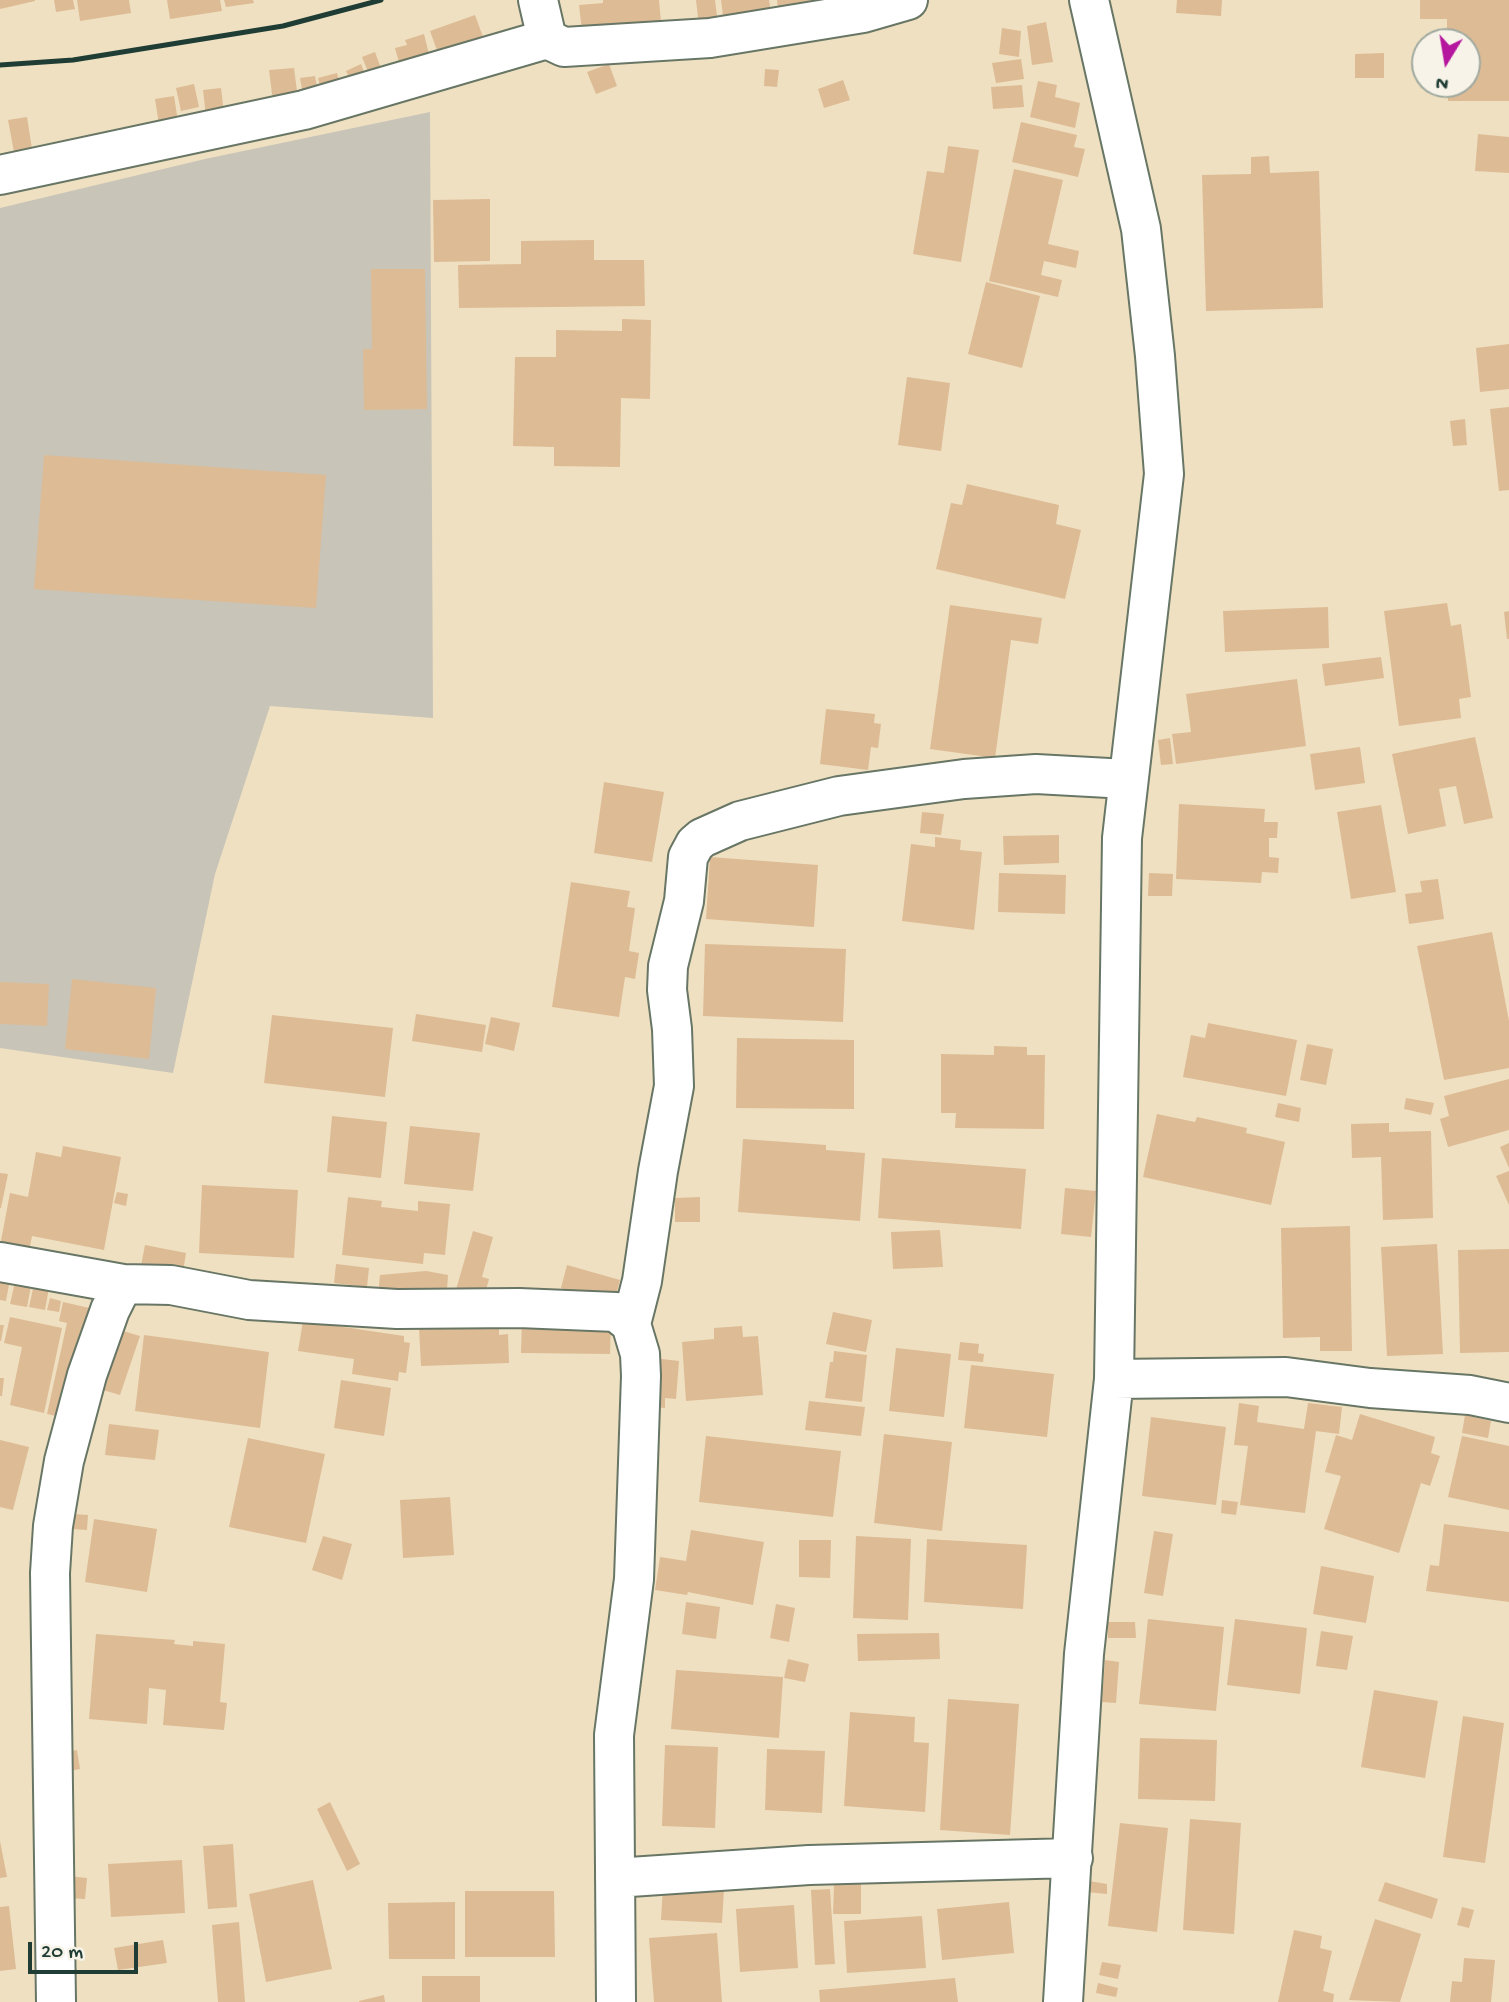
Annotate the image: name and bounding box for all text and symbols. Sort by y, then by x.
north arrow [1411,28,1481,98]
text: N [1434,70,1451,95]
scale bar [32,1928,142,1972]
text: 20 m [41,1941,83,1966]

